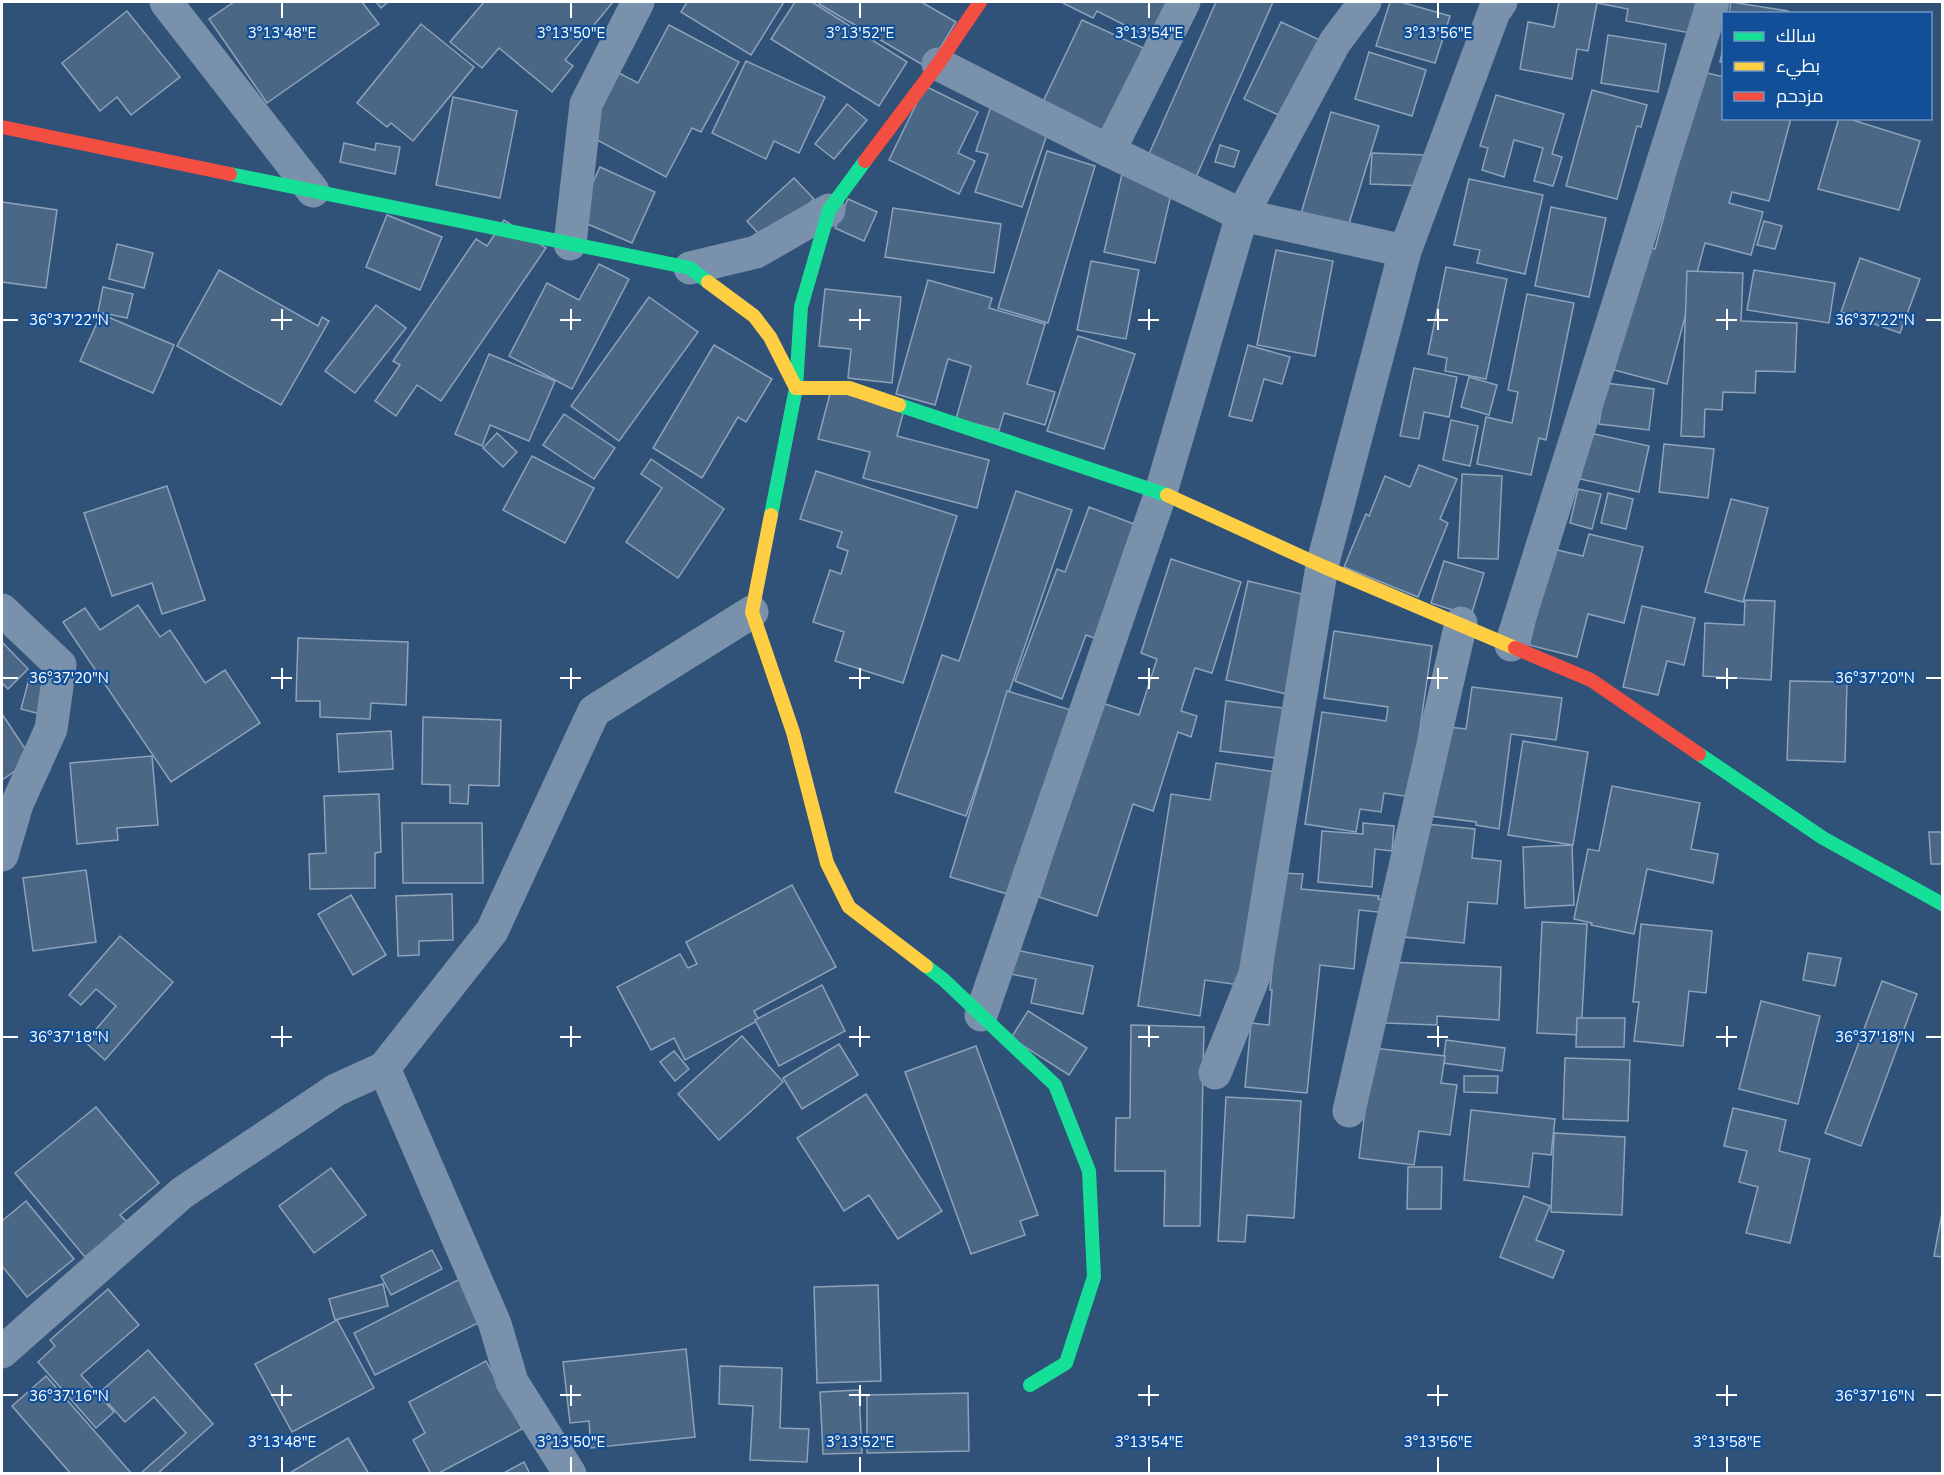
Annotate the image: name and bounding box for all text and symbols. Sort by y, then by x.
legend [1722,12,1932,120]
text: 3°13'48"E [248,23,316,43]
text: 3°13'50"E [537,23,605,43]
text: 3°13'52"E [826,23,894,43]
text: 3°13'54"E [1115,23,1183,43]
text: 3°13'56"E [1404,23,1472,43]
text: سالك [1776,24,1816,48]
text: بطيء [1776,54,1820,80]
text: مزدحم [1776,84,1824,108]
text: 36°37'22"N [29,310,109,330]
text: 36°37'22"N [1835,310,1915,330]
text: 36°37'20"N [29,668,109,688]
text: 36°37'20"N [1835,668,1915,688]
text: 36°37'18"N [29,1027,109,1047]
text: 36°37'18"N [1835,1027,1915,1047]
text: 36°37'16"N [29,1386,109,1406]
text: 36°37'16"N [1835,1386,1915,1406]
text: 3°13'48"E [248,1432,316,1452]
text: 3°13'50"E [537,1432,605,1452]
text: 3°13'52"E [826,1432,894,1452]
text: 3°13'54"E [1115,1432,1183,1452]
text: 3°13'56"E [1404,1432,1472,1452]
text: 3°13'58"E [1693,1432,1761,1452]

